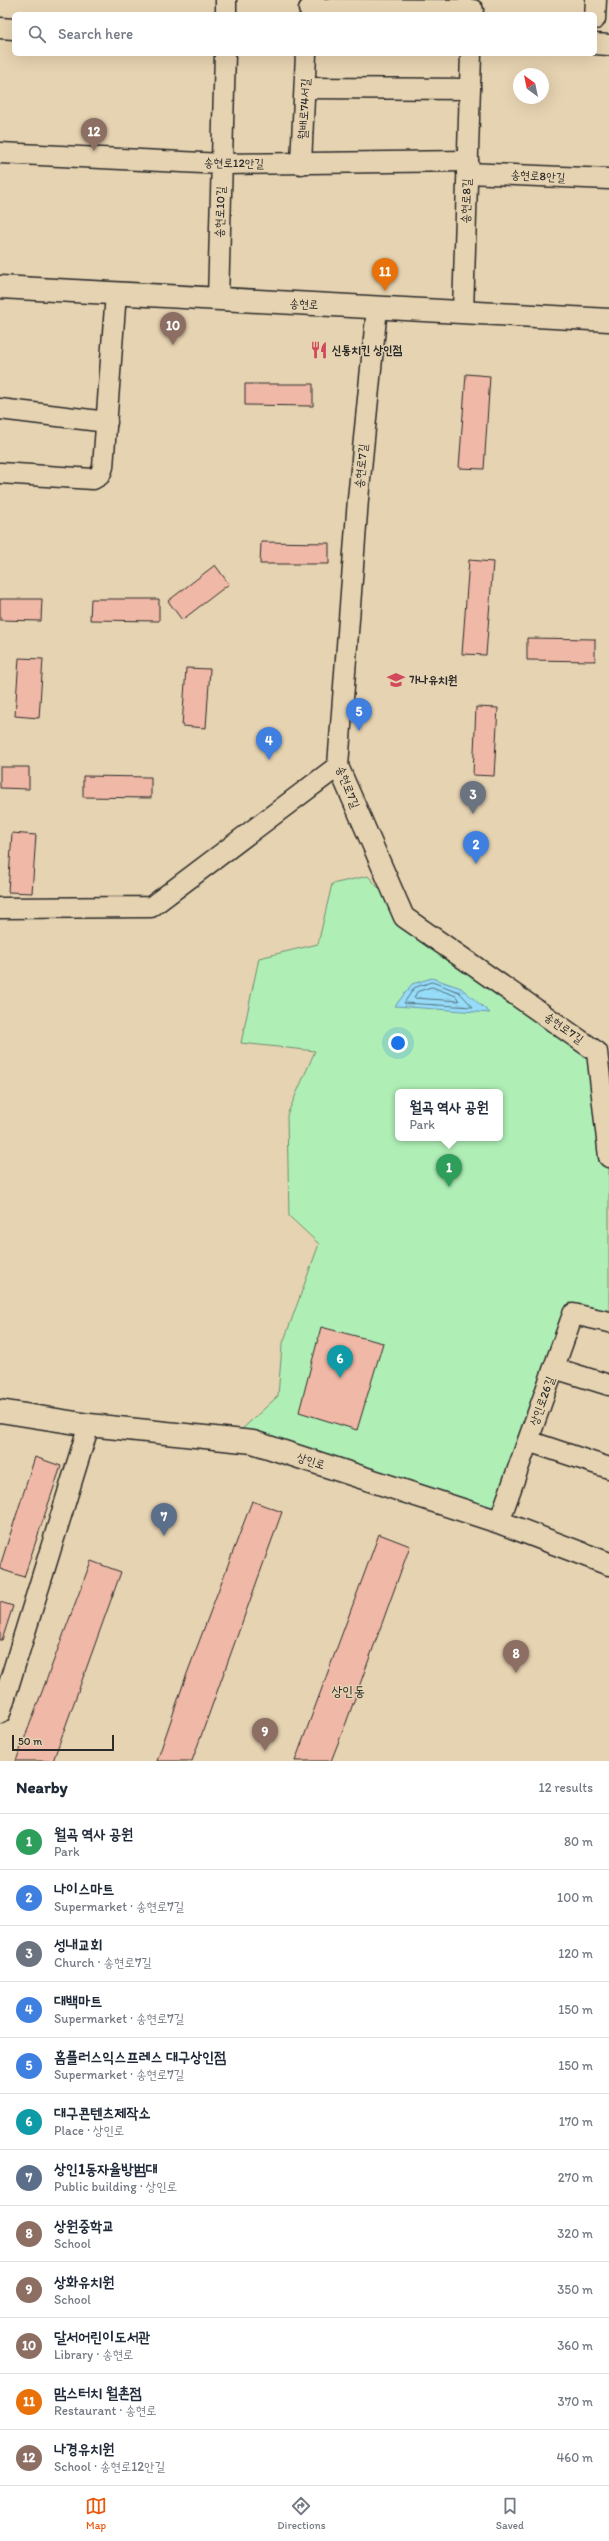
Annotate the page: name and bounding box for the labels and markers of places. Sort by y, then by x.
pin: 12 [81,118,107,151]
pin: 11 [372,258,398,291]
pin: 10 [160,312,186,345]
restaurant icon: 신통치킨 상인점 [309,340,329,360]
place label: 신통치킨 상인점 [332,343,403,357]
school or university icon: 가나유치원 [386,670,406,690]
place label: 가나유치원 [409,673,458,687]
pin: 5 [346,698,372,731]
pin: 4 [256,727,282,760]
pin: 3 [460,781,486,814]
pin: 2 [463,831,489,864]
pin: 1 [436,1154,462,1187]
pin: 6 [327,1345,353,1378]
pin: 7 [151,1503,177,1536]
pin: 8 [503,1640,529,1673]
pin: 9 [252,1718,278,1751]

